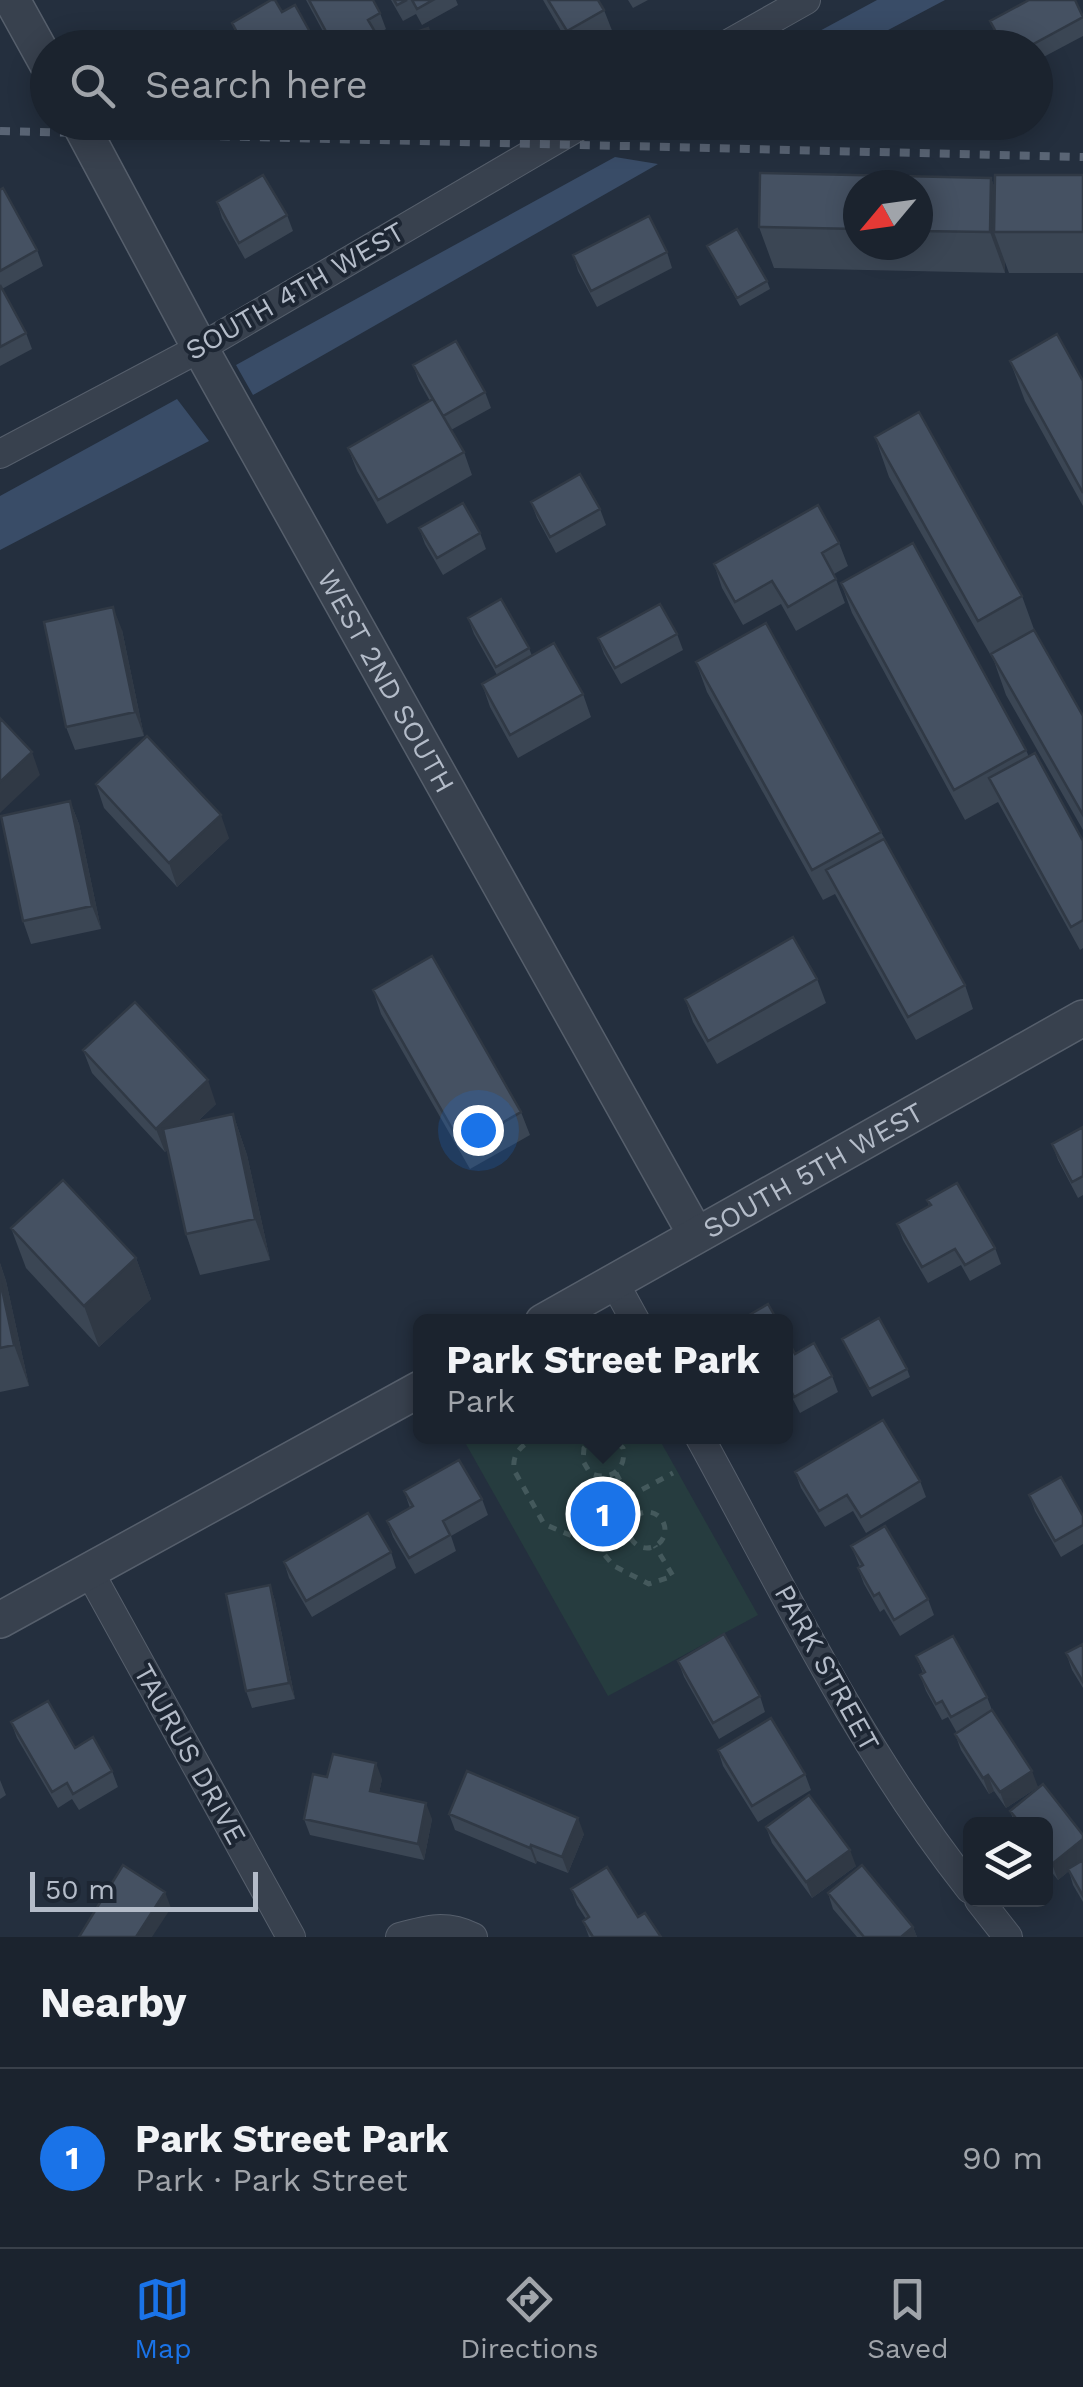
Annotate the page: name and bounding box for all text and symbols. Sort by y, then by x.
search box [30,30,1053,140]
icon: search [65,58,120,113]
text: Search here [145,63,368,107]
north arrow [843,170,933,260]
street label: SOUTH 4TH WEST [180,215,410,367]
street label: WEST 2ND SOUTH [311,564,462,798]
street label: SOUTH 5TH WEST [697,1095,929,1245]
your location [453,1105,504,1156]
popup [413,1314,793,1444]
text: Park Street Park [446,1338,760,1382]
text: Park [446,1382,515,1420]
pin: 1 [570,1476,636,1552]
street label: PARK STREET [768,1579,886,1757]
street label: TAURUS DRIVE [127,1658,253,1850]
map controls [963,1817,1053,1907]
button: layers [963,1817,1053,1907]
scale bar [30,1867,258,1912]
text: 50 m [45,1873,115,1906]
text: Nearby [40,1978,187,2027]
text: Park Street Park [135,2117,449,2161]
text: 1 [66,2139,79,2177]
text: 90 m [962,2139,1043,2177]
text: Park · Park Street [135,2161,408,2199]
tab: Map [134,2272,192,2365]
tab: Directions [460,2272,599,2365]
tab: Saved [867,2272,949,2365]

